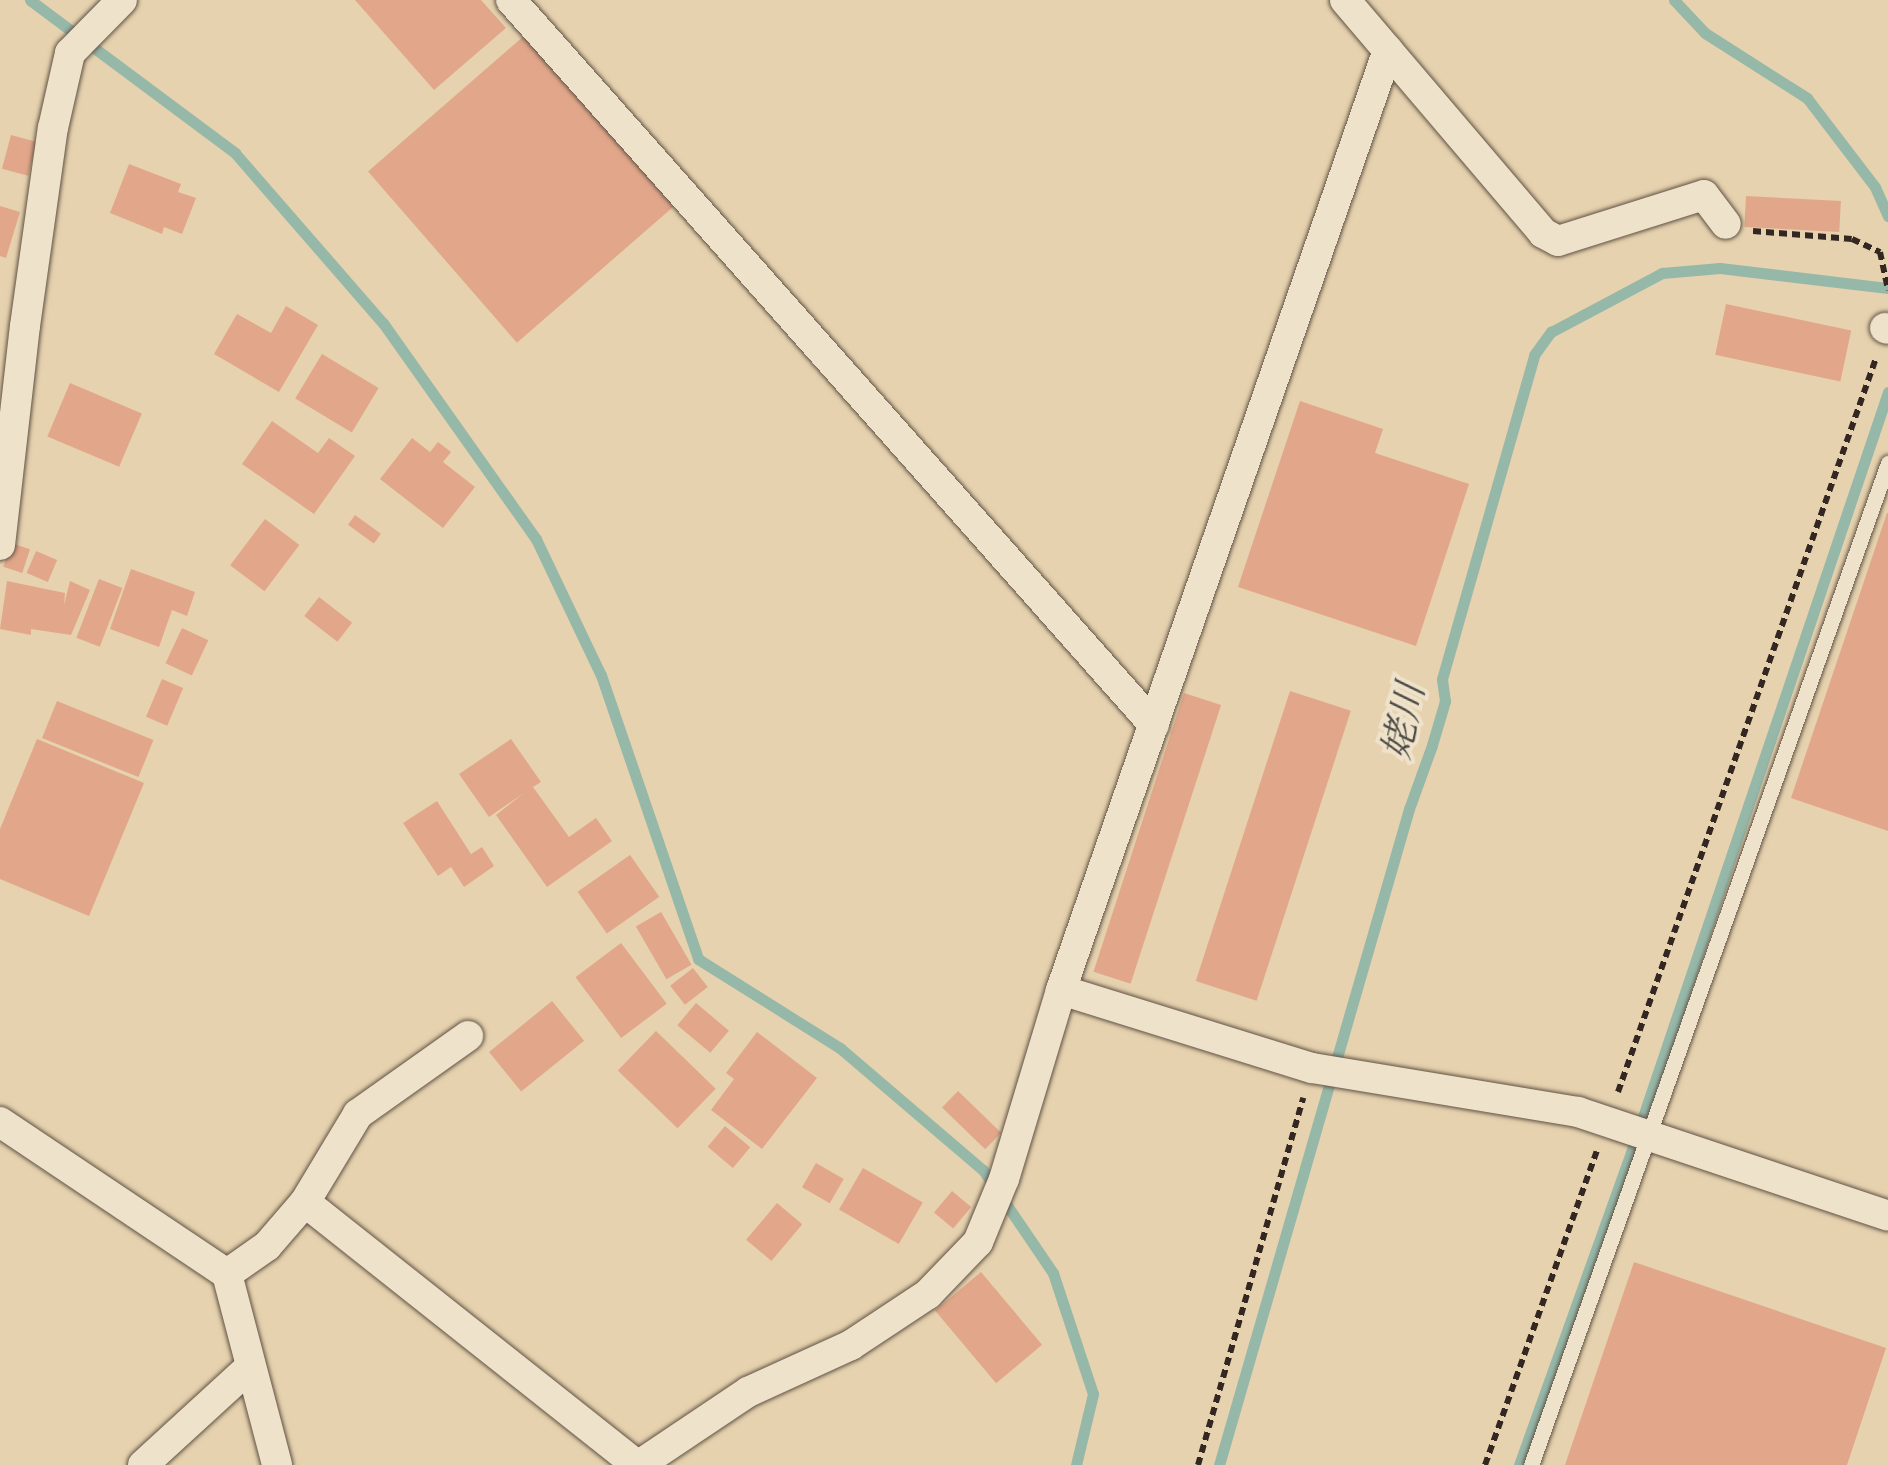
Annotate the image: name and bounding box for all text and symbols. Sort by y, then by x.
water label: 姥川 [1373,679,1433,763]

